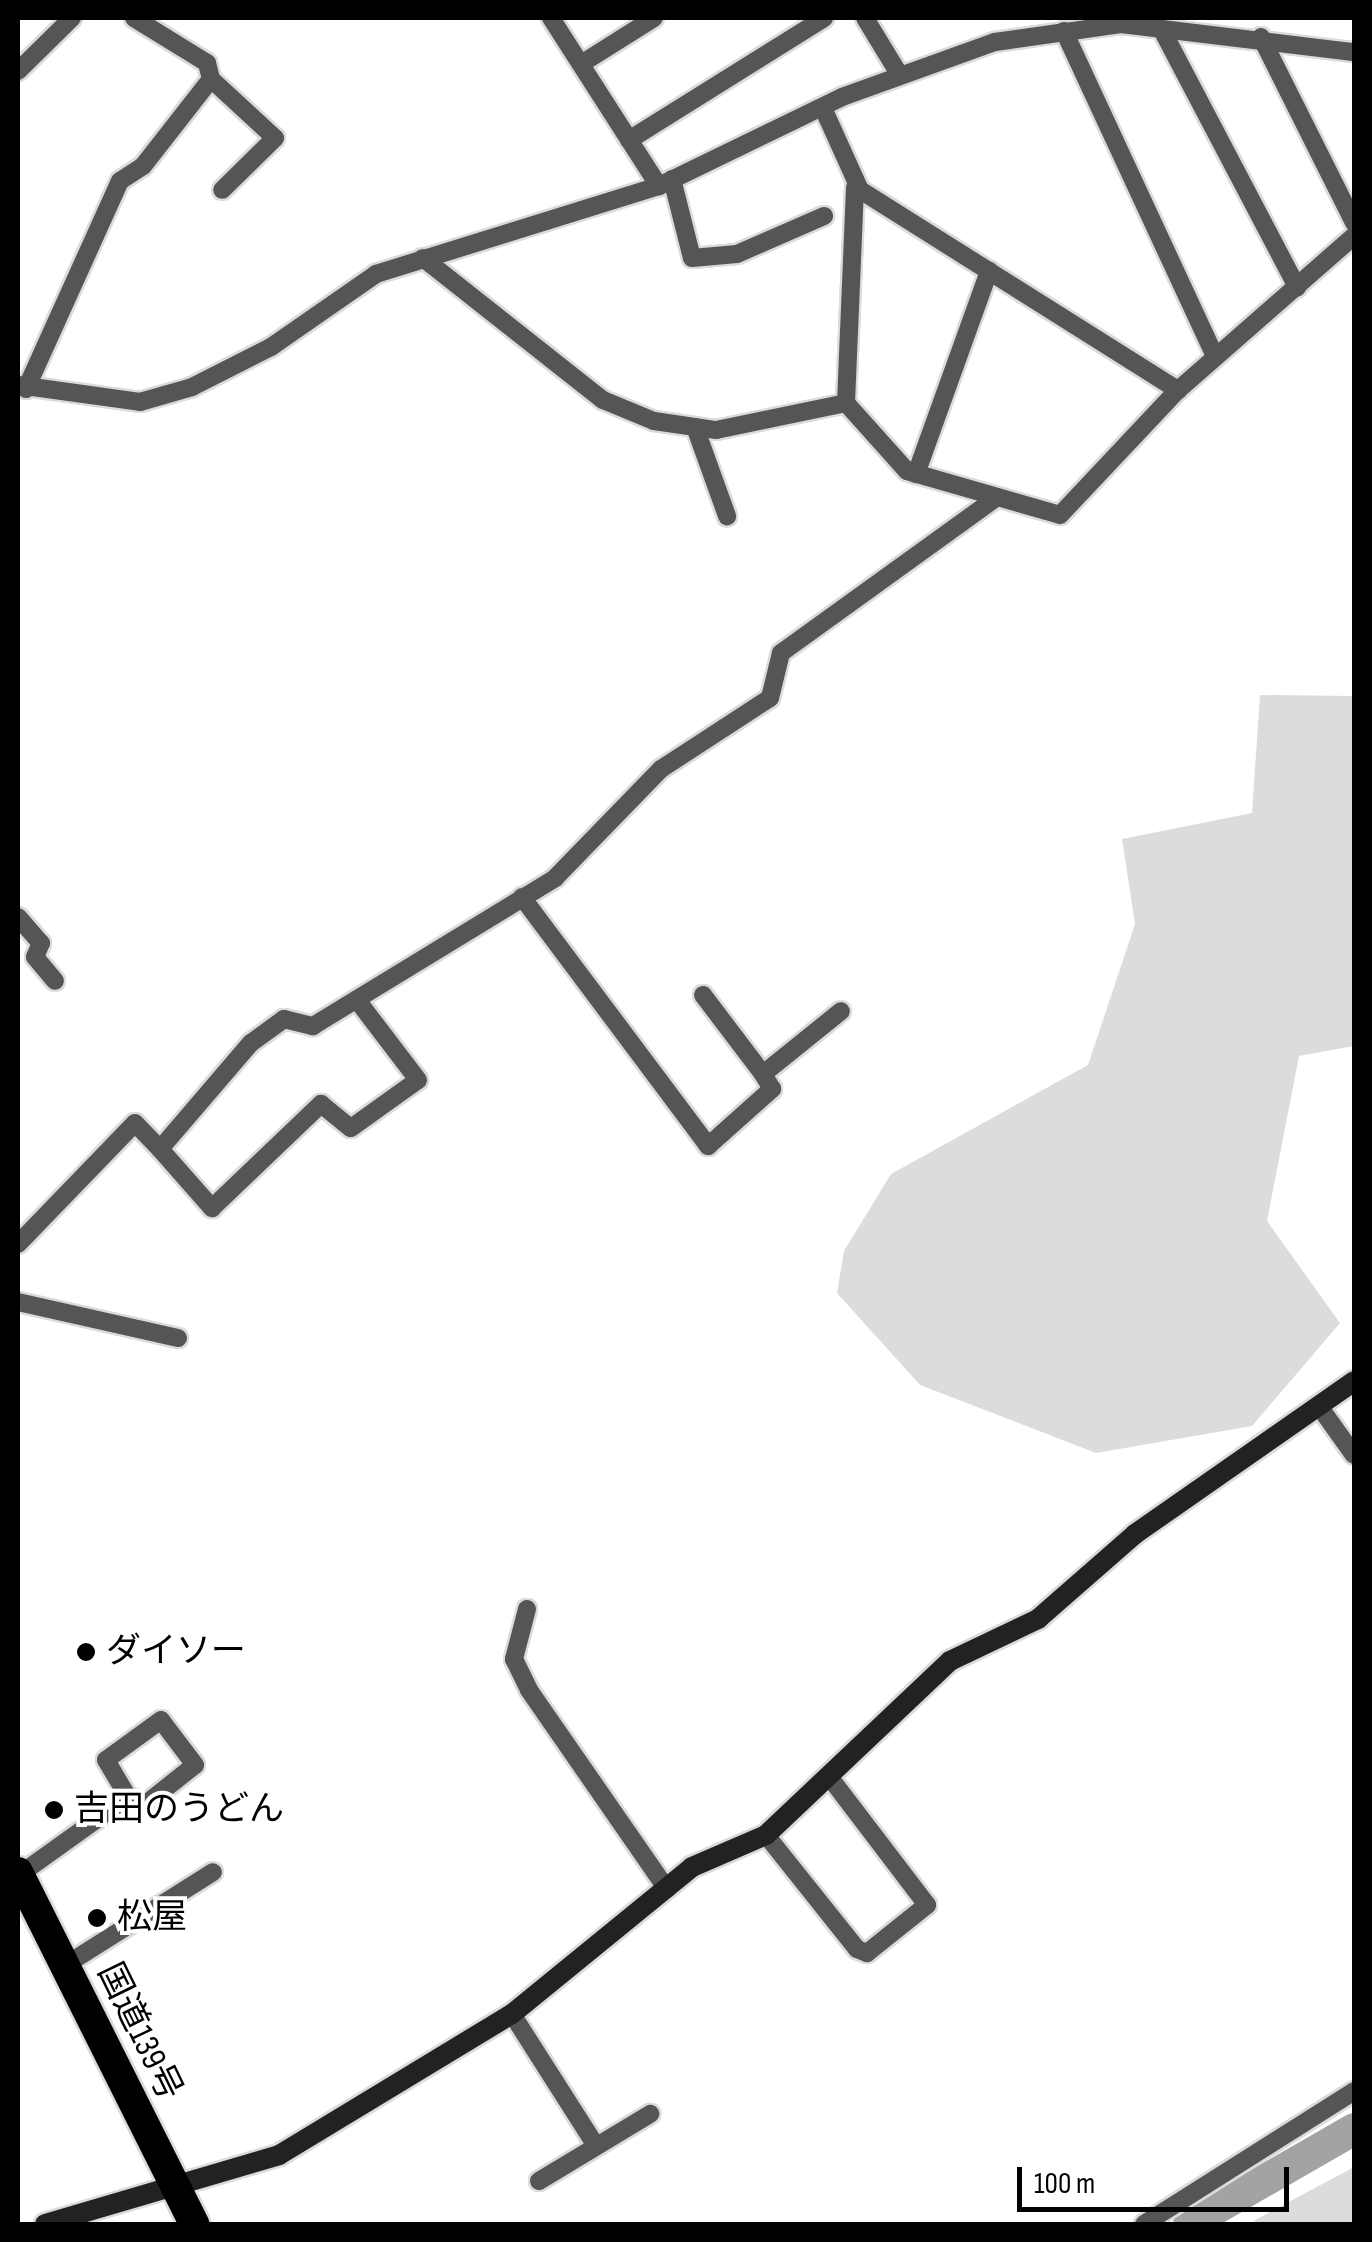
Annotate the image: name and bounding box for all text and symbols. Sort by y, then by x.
place label: ダイソー [106,1631,246,1673]
marker: ダイソー [75,1641,97,1663]
place label: 吉田のうどん [74,1789,284,1831]
marker: 吉田のうどん [43,1799,65,1821]
place label: 松屋 [117,1897,187,1939]
marker: 松屋 [86,1907,108,1929]
street label: 国道139号 [88,1957,190,2107]
scale bar [1022,2147,1294,2209]
text: 100 m [1034,2166,1095,2202]

